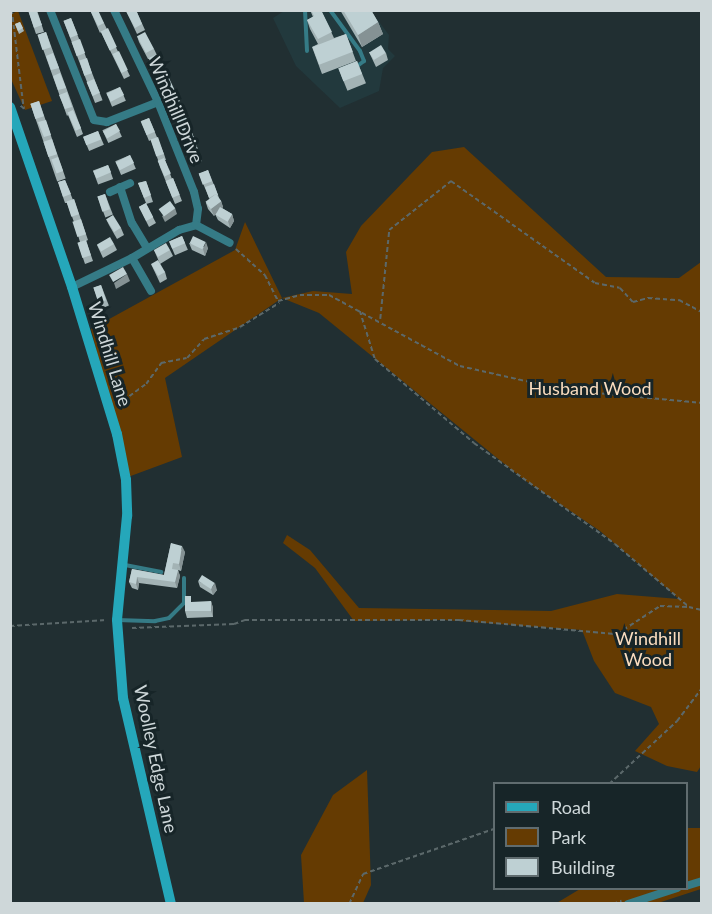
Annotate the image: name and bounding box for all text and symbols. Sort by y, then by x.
street label: Windhill Drive [144,54,208,166]
street label: Windhill Lane [84,299,136,409]
park label: Husband Wood [528,377,652,399]
park label: Windhill Wood [615,628,681,670]
street label: Woolley Edge Lane [130,683,182,835]
legend [493,782,688,890]
text: Road [551,796,591,818]
text: Park [551,826,586,848]
text: Building [551,856,615,878]

